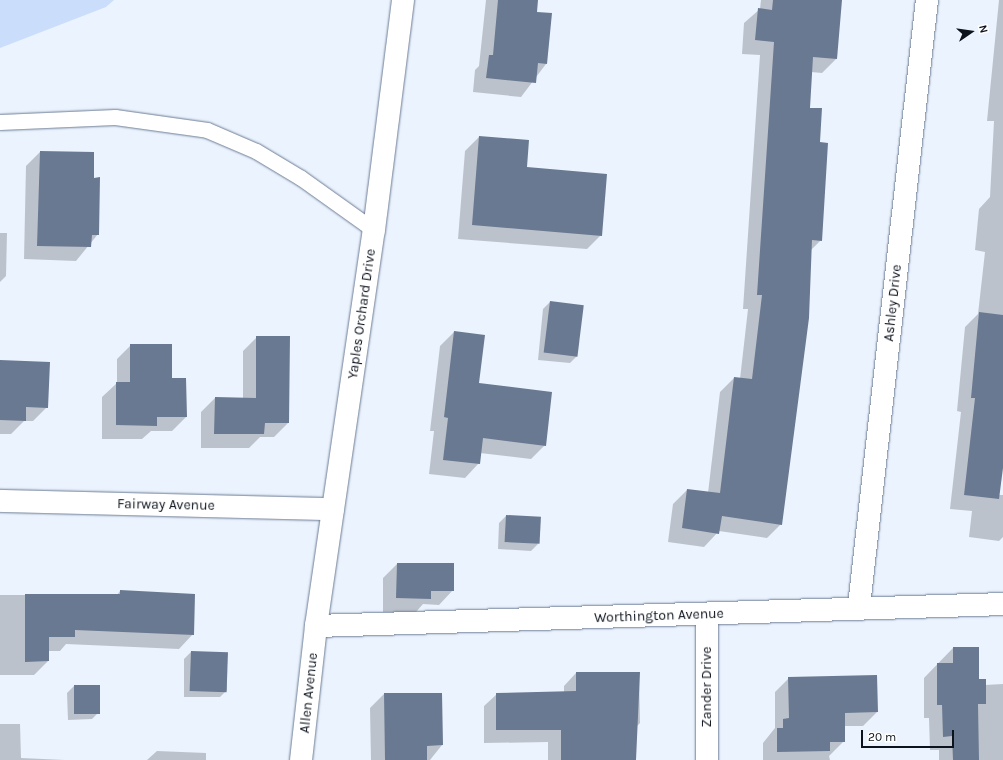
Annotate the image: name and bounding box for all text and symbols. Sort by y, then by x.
north arrow [951,12,991,52]
text: N [976,24,990,34]
street label: Yaples Orchard Drive [345,248,379,380]
street label: Ashley Drive [881,264,905,342]
street label: Fairway Avenue [117,496,215,514]
street label: Worthington Avenue [594,605,724,627]
street label: Zander Drive [699,646,715,728]
street label: Allen Avenue [296,652,322,734]
scale bar [863,722,956,748]
text: 20 m [868,730,896,744]

